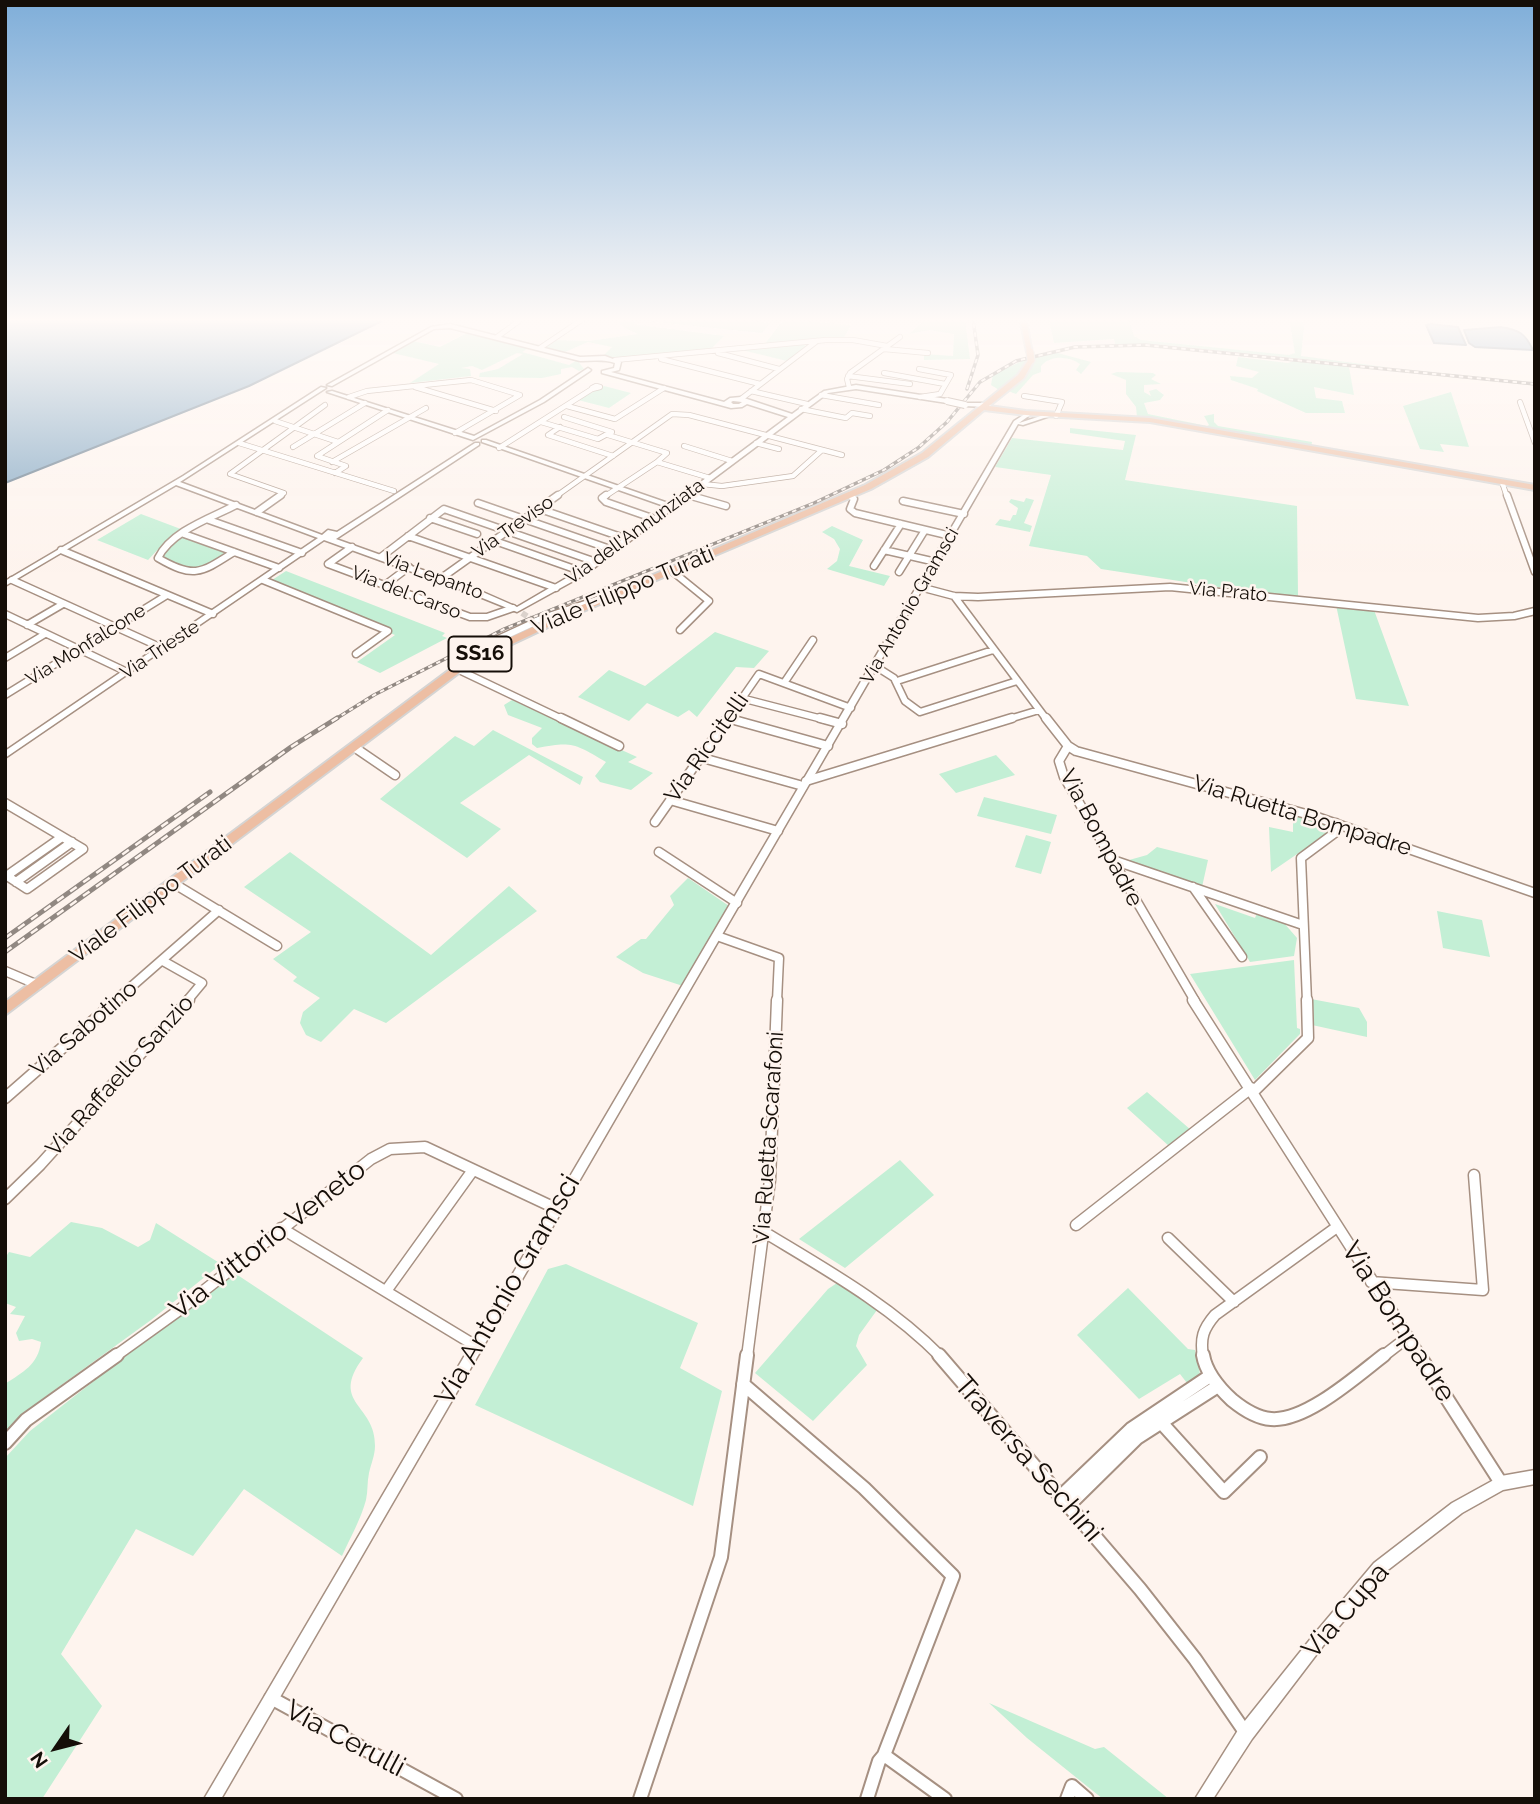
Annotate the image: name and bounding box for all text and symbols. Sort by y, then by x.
street label: Via dell'Annunziata [561,474,709,590]
street label: Via Treviso [468,491,558,563]
street label: Via Antonio Gramsci [856,524,964,688]
street label: Viale Filippo Turati [528,540,718,642]
street label: Via Lepanto [380,547,486,605]
street label: Via del Carso [348,562,464,624]
street label: Via Prato [1188,577,1268,607]
street label: Via Monfalcone [22,599,150,691]
street label: Via Trieste [116,615,204,685]
road number: SS16 [448,636,512,672]
street label: Via Riccitelli [659,688,755,808]
street label: Via Bompadre [1053,765,1149,911]
street label: Via Ruetta Bompadre [1189,770,1415,862]
street label: Viale Filippo Turati [65,830,237,970]
street label: Via Sabotino [25,975,143,1083]
street label: Via Raffaello Sanzio [40,990,200,1162]
street label: Via Ruetta Scarafoni [748,1030,790,1246]
street label: Via Vittorio Veneto [163,1153,373,1327]
street label: Via Antonio Gramsci [428,1169,588,1411]
street label: Via Bompadre [1334,1236,1462,1408]
street label: Traversa Sechini [947,1369,1109,1549]
street label: Via Cupa [1295,1556,1397,1666]
street label: Via Cerulli [279,1693,411,1785]
north arrow [21,1713,91,1783]
text: N [26,1748,52,1772]

